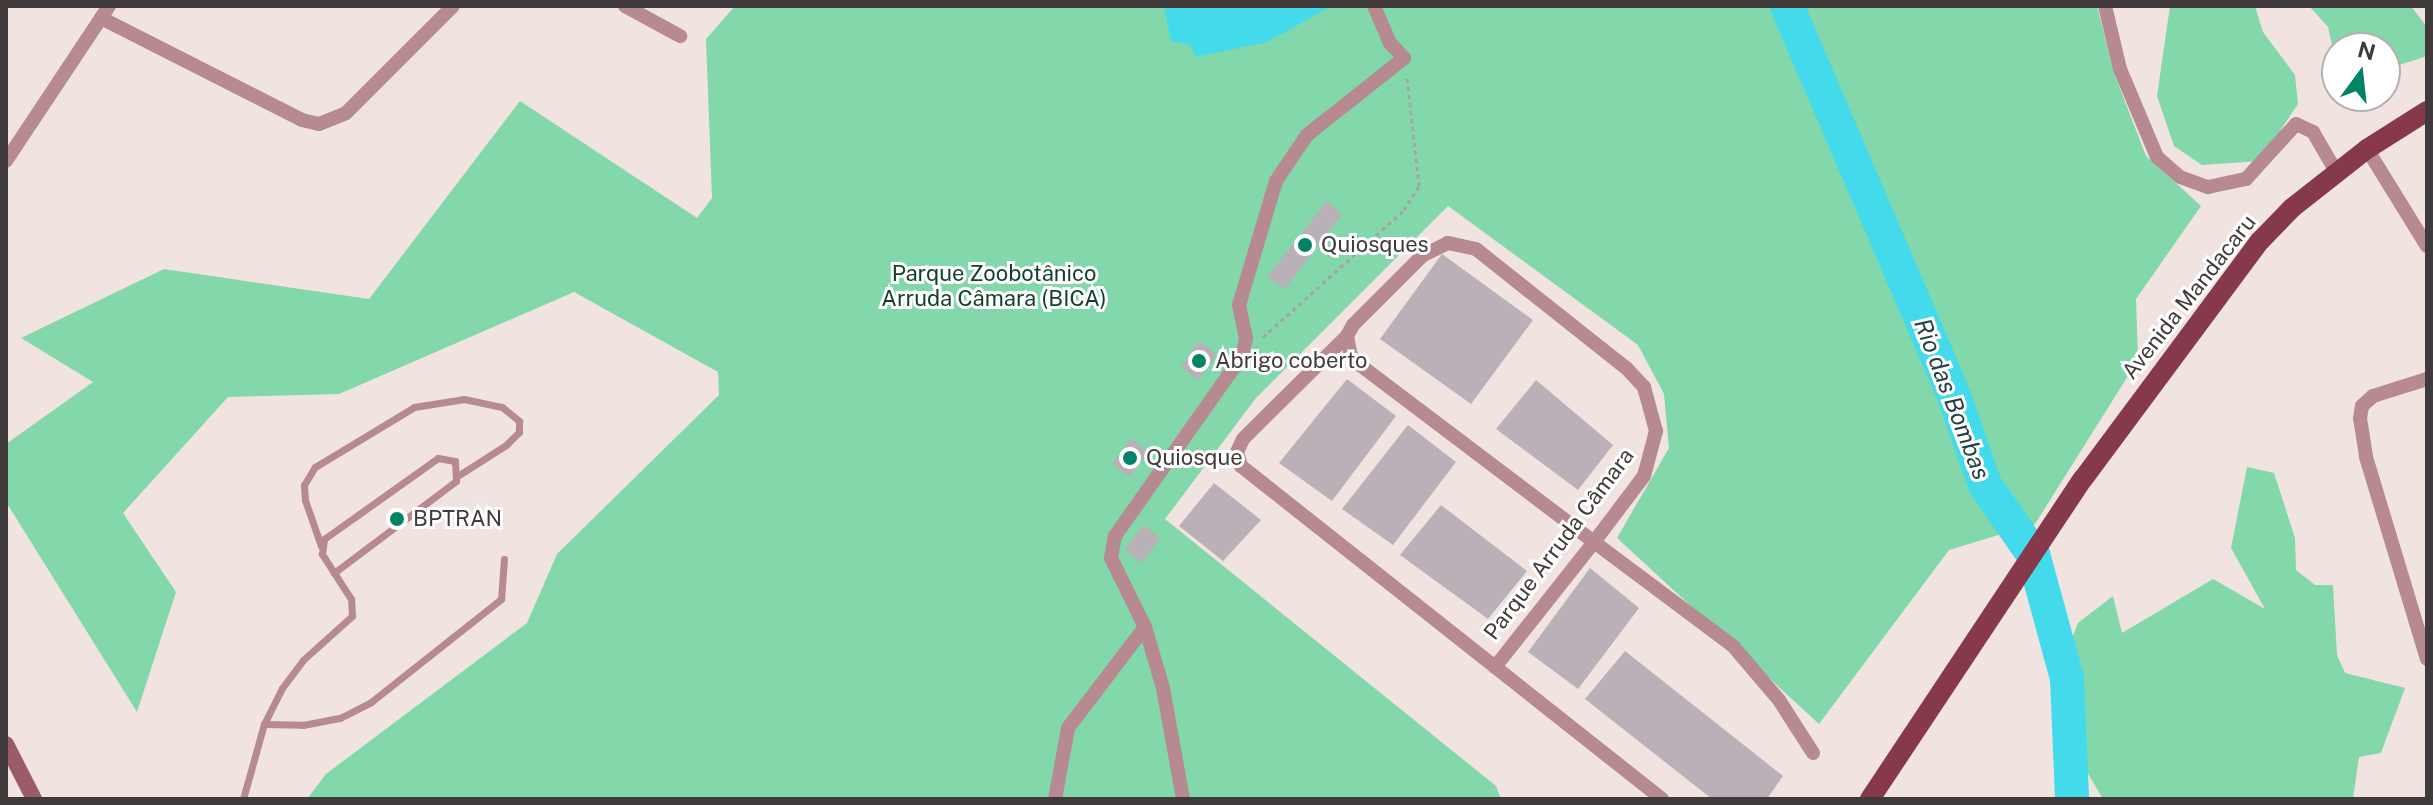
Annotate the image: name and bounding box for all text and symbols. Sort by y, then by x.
north arrow [2321,32,2401,112]
text: N [2355,36,2378,66]
street label: Avenida Mandacaru [2117,210,2261,384]
place label: Quiosques [1321,232,1429,258]
marker: Quiosques [1296,236,1314,254]
park label: Parque Zoobotânico Arruda Câmara (BICA) [881,260,1107,312]
water label: Rio das Bombas [1908,314,1996,484]
place label: Abrigo coberto [1215,348,1368,374]
marker: Abrigo coberto [1190,352,1208,370]
street label: Parque Arruda Câmara [1478,443,1640,645]
place label: Quiosque [1146,445,1243,471]
marker: Quiosque [1121,449,1139,467]
place label: BPTRAN [413,506,502,532]
marker: BPTRAN [388,510,406,528]

